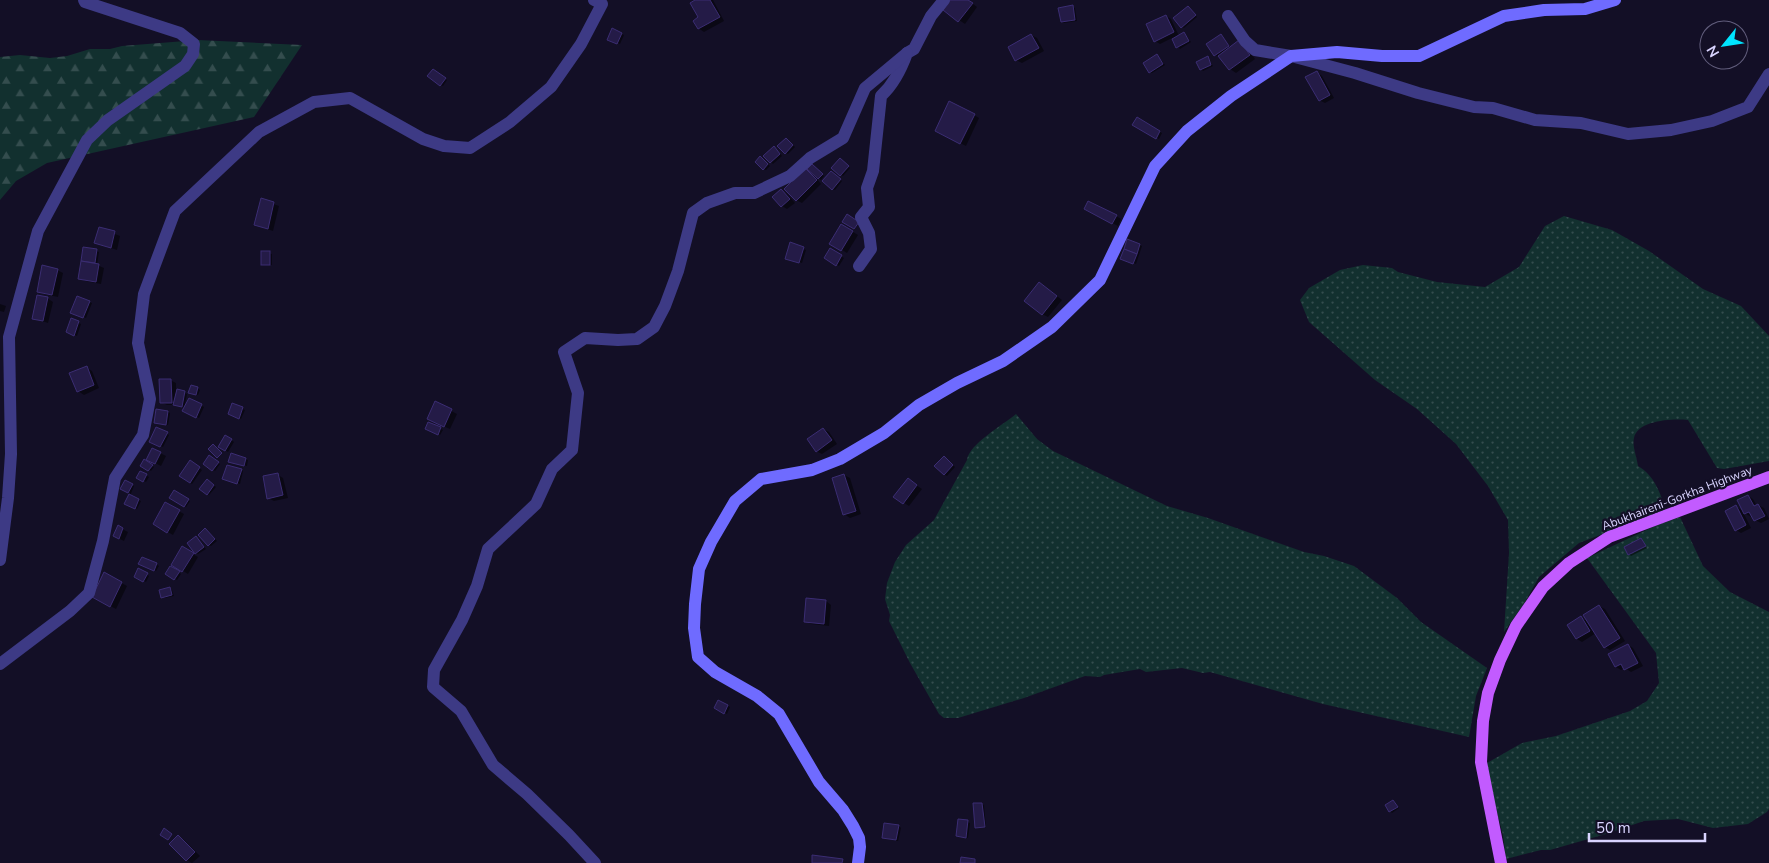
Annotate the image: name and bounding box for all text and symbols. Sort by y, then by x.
north arrow [1699,20,1749,70]
text: N [1702,42,1724,61]
street label: Abukhaireni-Gorkha Highway [1600,462,1755,534]
scale bar [1589,810,1705,842]
text: 50 m [1596,818,1631,838]

